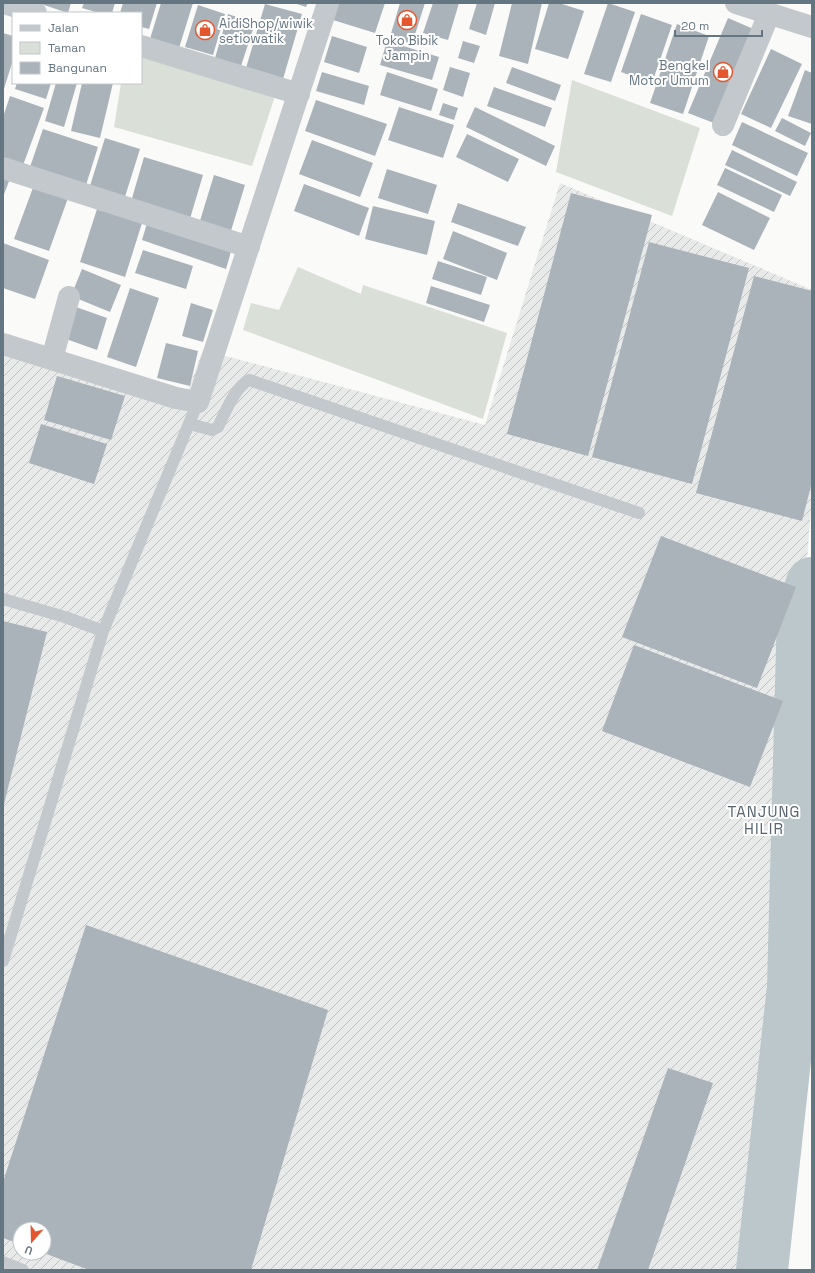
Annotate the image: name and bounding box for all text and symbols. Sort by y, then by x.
shop icon: Toko Bibik Jampin [396,9,418,31]
legend [12,12,142,84]
scale bar [675,12,762,38]
place label: AidiShop/wiwik setiowatik [219,15,313,47]
text: 20 m [681,18,709,34]
shop icon: AidiShop/wiwik setiowatik [194,19,216,41]
text: Jalan [48,20,79,36]
place label: Toko Bibik Jampin [376,32,438,64]
text: Taman [48,40,85,56]
place label: Bengkel Motor Umum [629,57,709,89]
text: Bangunan [48,60,107,76]
shop icon: Bengkel Motor Umum [712,61,734,83]
district label: TANJUNG HILIR [728,802,800,838]
north arrow [12,1221,52,1261]
text: U [23,1243,34,1258]

